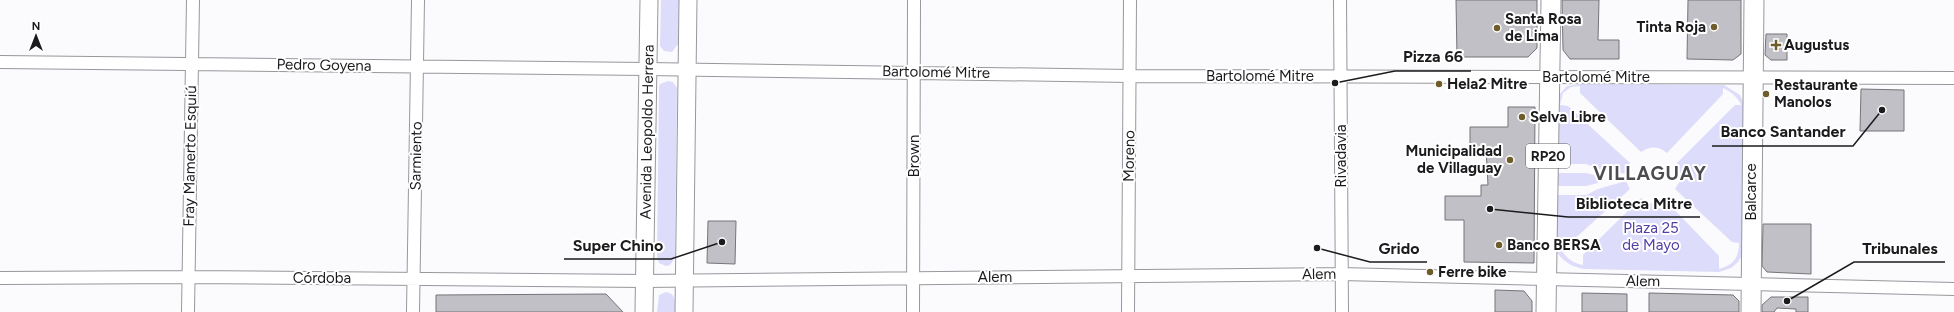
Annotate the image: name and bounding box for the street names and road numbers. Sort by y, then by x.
street label: Avenida Leopoldo Herrera [636,44,658,220]
street label: Pedro Goyena [276,55,372,75]
street label: Bartolomé Mitre [882,62,990,82]
street label: Bartolomé Mitre [1206,67,1314,85]
street label: Bartolomé Mitre [1542,68,1650,86]
street label: Fray Mamerto Esquiú [180,85,200,227]
street label: Sarmiento [406,121,426,191]
street label: Rivadavia [1332,124,1350,188]
street label: Moreno [1120,130,1138,182]
street label: Brown [905,135,923,177]
road number: RP20 [1526,144,1570,168]
street label: Balcarce [1742,163,1760,221]
street label: Alem [1302,265,1336,283]
street label: Alem [978,268,1012,286]
street label: Córdoba [293,269,351,287]
street label: Alem [1626,272,1660,290]

